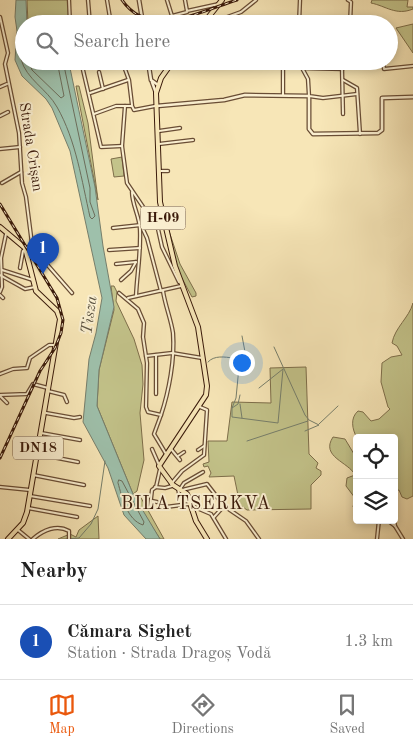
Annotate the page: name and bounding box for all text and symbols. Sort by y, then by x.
search box [15,15,398,70]
icon: search [33,29,61,57]
text: Search here [73,33,170,52]
street label: Strada Crișan [16,101,44,193]
road number: Н-09 [140,207,186,230]
pin: 1 [27,233,59,274]
water label: Tisza [79,294,101,335]
your location [229,350,255,376]
map controls [353,434,398,524]
button: locate [353,434,398,479]
road number: DN18 [13,436,63,459]
button: layers [353,479,398,524]
district label: BILA TSERKVA [121,495,271,513]
text: Nearby [20,561,88,582]
text: Cămara Sighet [67,623,192,642]
text: 1 [31,634,41,650]
text: 1.3 km [344,634,393,650]
text: Station · Strada Dragoș Vodă [67,646,271,662]
tab: Map [48,691,76,738]
tab: Directions [172,691,234,738]
tab: Saved [329,691,365,738]

